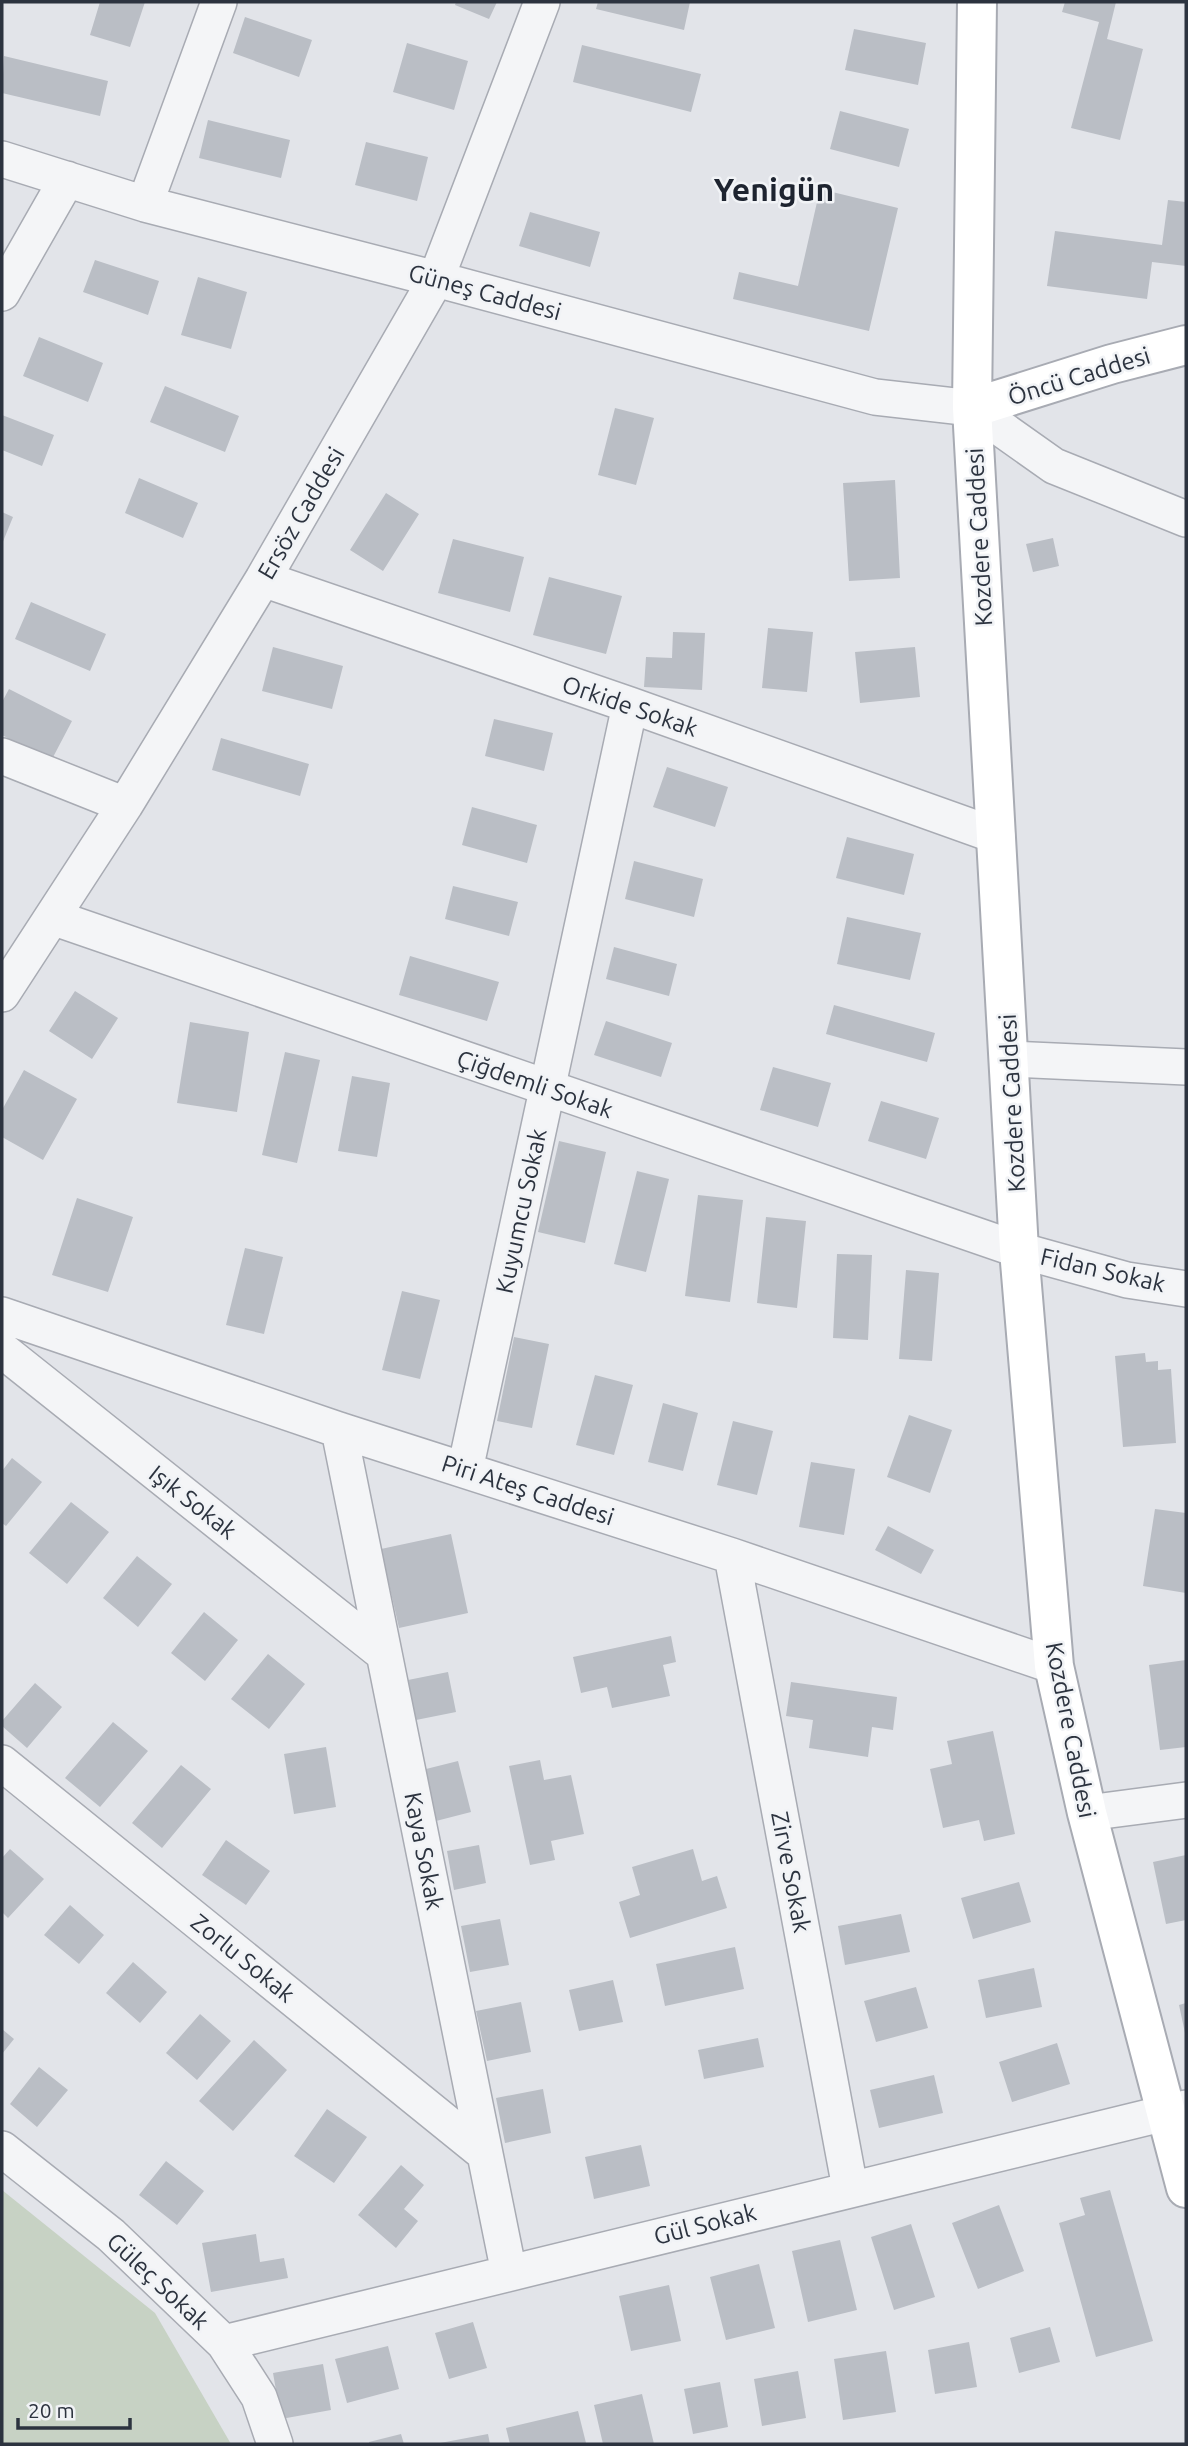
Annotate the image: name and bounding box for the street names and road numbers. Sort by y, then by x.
street label: Güneş Caddesi [406,259,564,325]
street label: Öncü Caddesi [1005,342,1153,410]
street label: Ersöz Caddesi [252,442,350,584]
street label: Kozdere Caddesi [961,447,997,627]
street label: Orkide Sokak [559,670,701,742]
street label: Kozdere Caddesi [994,1013,1030,1193]
street label: Çiğdemli Sokak [453,1045,617,1123]
street label: Kuyumcu Sokak [490,1126,552,1296]
street label: Fidan Sokak [1038,1243,1168,1297]
street label: Piri Ateş Caddesi [439,1449,617,1531]
street label: Işık Sokak [144,1460,242,1544]
street label: Kozdere Caddesi [1041,1640,1101,1820]
street label: Kaya Sokak [399,1790,449,1912]
street label: Zirve Sokak [766,1809,816,1935]
street label: Zorlu Sokak [186,1908,300,2008]
street label: Gül Sokak [651,2198,759,2250]
street label: Güleç Sokak [102,2227,214,2335]

